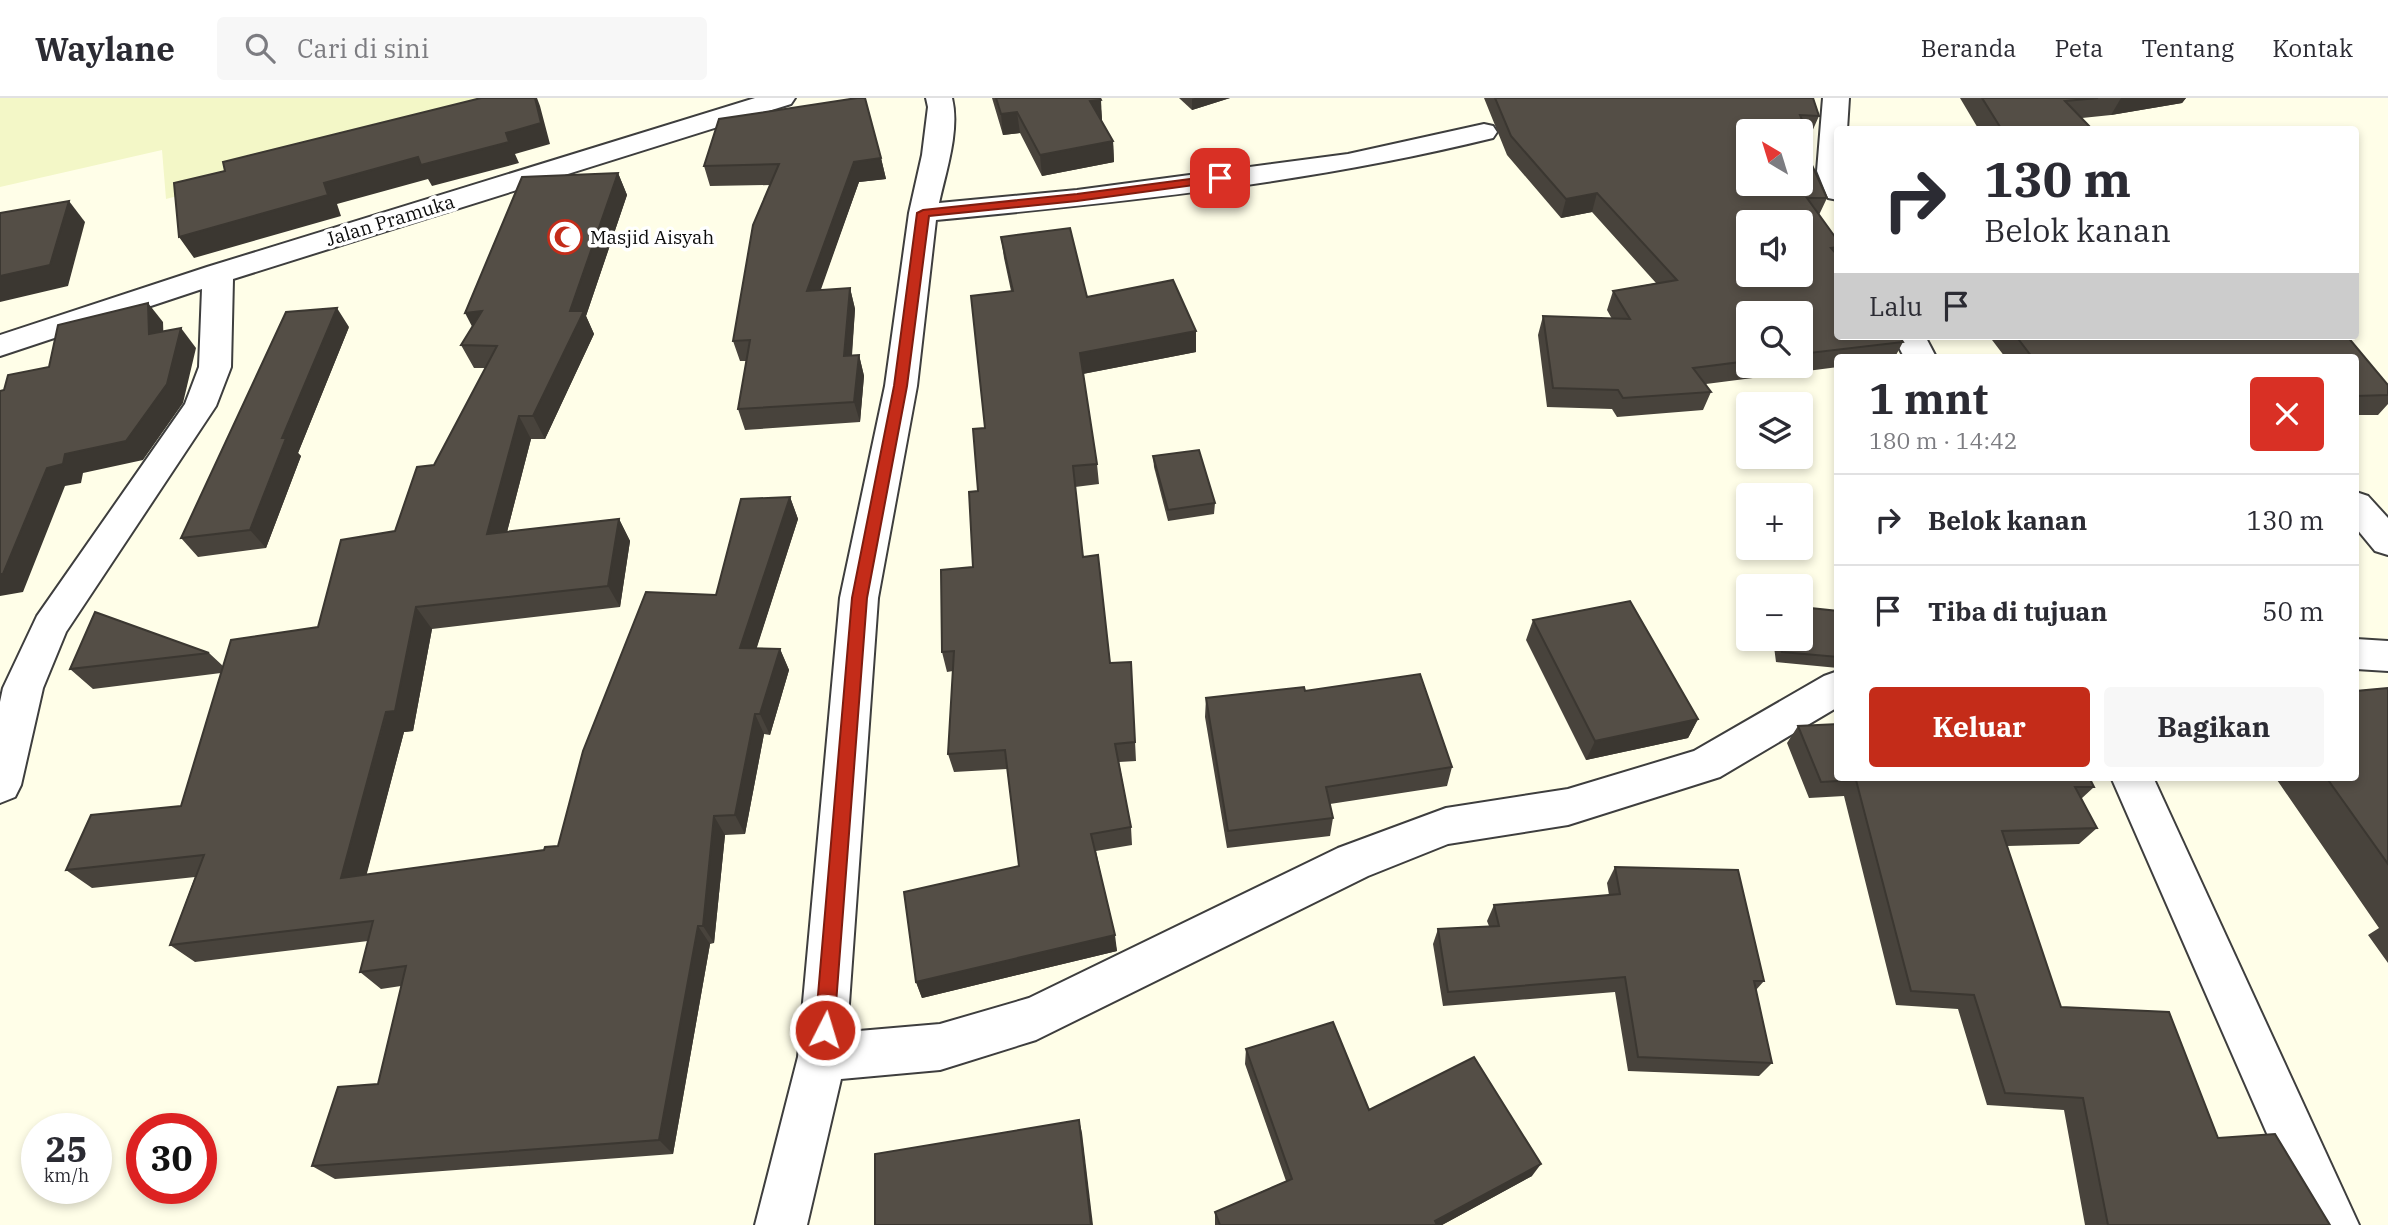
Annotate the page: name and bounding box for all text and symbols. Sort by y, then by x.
search box [217,17,707,80]
text: Waylane [35,27,175,70]
icon: search [241,29,279,67]
text: Cari di sini [297,31,429,65]
text: Beranda [1921,32,2016,64]
text: Peta [2054,32,2103,64]
text: Tentang [2141,32,2234,64]
text: Kontak [2272,32,2353,64]
north arrow [1736,119,1813,196]
map controls [1736,119,1813,651]
text: 130 m [1984,147,2131,210]
pin [1190,148,1250,208]
icon: right [1869,154,1960,245]
icon: arrive [1201,159,1239,197]
street label: Jalan Pramuka [323,189,457,251]
text: Belok kanan [1984,209,2171,251]
button: sound [1736,210,1813,287]
mosque icon: Masjid Aisyah [546,218,584,256]
place label: Masjid Aisyah [590,225,714,249]
icon: arrive [1937,287,1975,325]
text: Lalu [1869,289,1923,323]
button: search [1736,301,1813,378]
text: 1 mnt [1869,371,1988,426]
button: close [2250,377,2324,451]
button: layers [1736,392,1813,469]
text: 180 m · 14:42 [1869,425,2018,455]
button: + [1736,483,1813,560]
icon: right [1869,501,1907,539]
text: Belok kanan [1928,503,2087,537]
text: 130 m [2246,503,2324,537]
button: − [1736,574,1813,651]
icon: arrive [1869,592,1907,630]
text: Tiba di tujuan [1928,594,2108,628]
text: 50 m [2262,594,2324,628]
button: Keluar [1869,687,2090,767]
button: Bagikan [2104,687,2324,767]
position arrow [788,993,862,1067]
speed limit sign: 30 [126,1113,217,1204]
text: 25 [45,1126,88,1172]
text: km/h [44,1164,89,1187]

